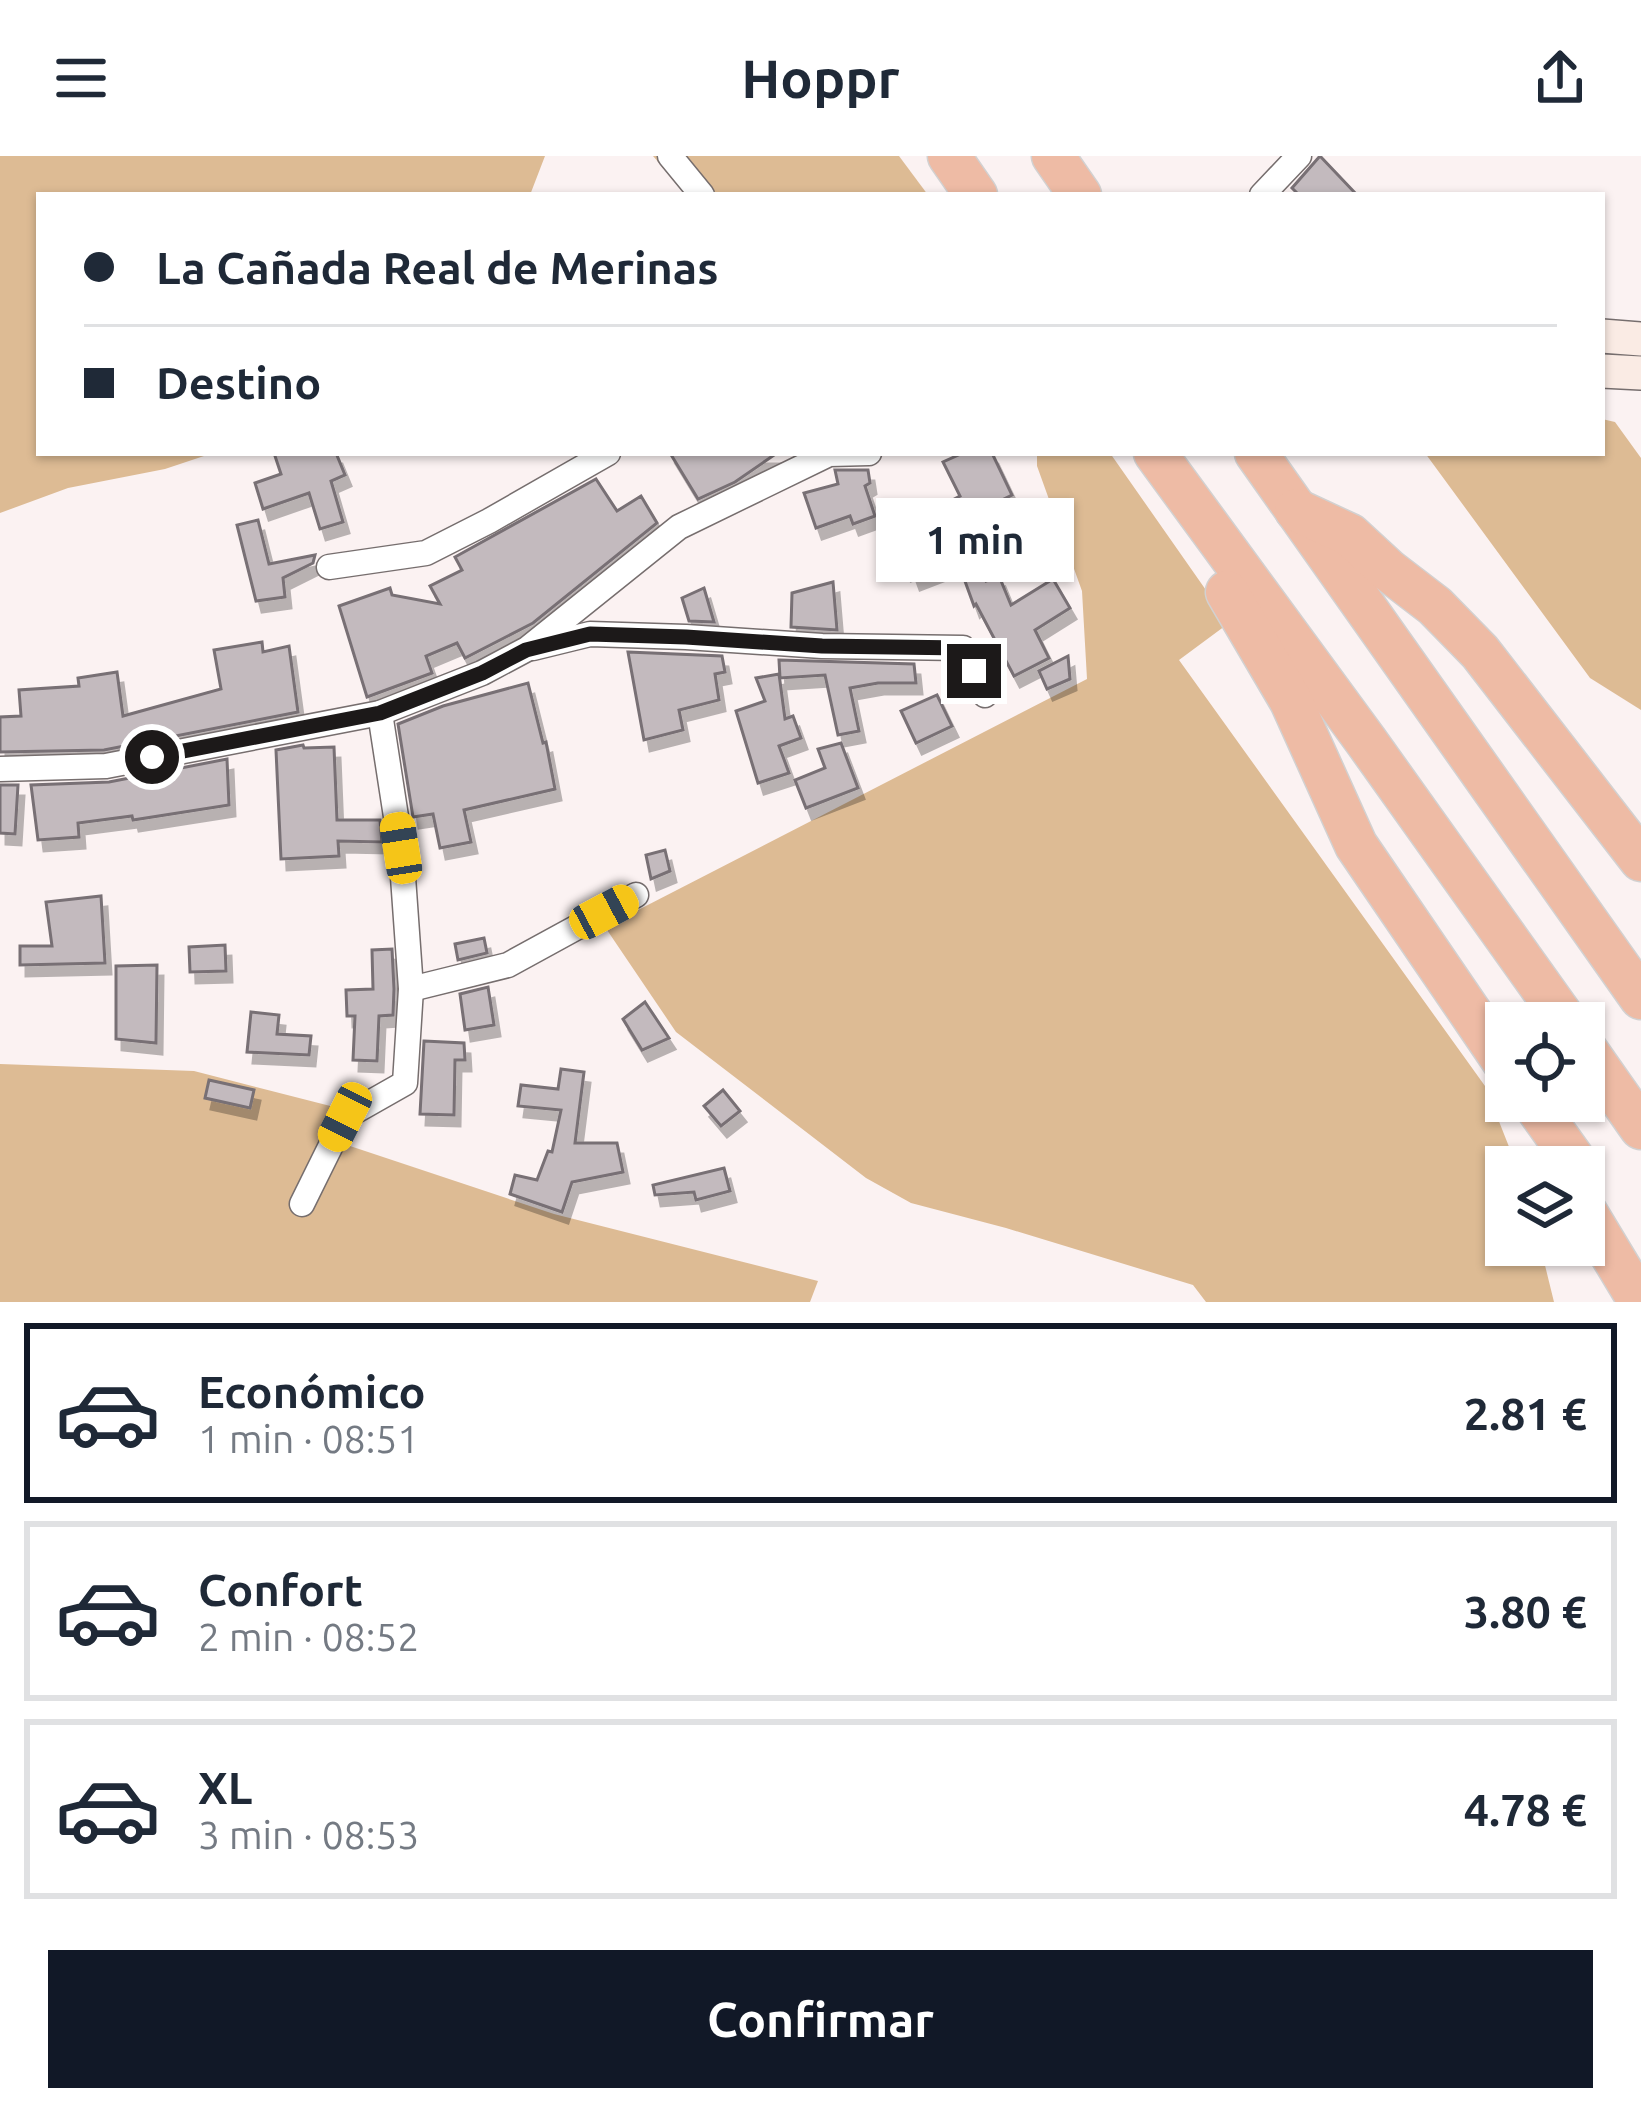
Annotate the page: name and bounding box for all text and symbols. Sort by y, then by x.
icon: menu [48,45,114,111]
icon: share [1527,45,1593,111]
text: Hoppr [741,48,900,108]
text: La Cañada Real de Merinas [156,242,718,293]
text: Destino [156,357,321,408]
callout: 1 min [875,497,1073,581]
text: 1 min [926,518,1024,561]
route end [947,644,1001,698]
route start [125,730,179,784]
car [378,810,424,886]
car [564,879,644,945]
map controls [1485,1002,1605,1266]
button: locate [1485,1002,1605,1122]
car [313,1077,377,1157]
button: layers [1485,1146,1605,1266]
icon: car [54,1359,162,1467]
text: Económico [198,1366,426,1417]
text: 2.81 € [1464,1388,1587,1439]
text: 1 min · 08:51 [198,1417,419,1460]
icon: car [54,1557,162,1665]
text: Confort [198,1564,363,1615]
text: 3.80 € [1464,1586,1587,1637]
text: 2 min · 08:52 [198,1615,419,1658]
icon: car [54,1755,162,1863]
text: XL [198,1762,252,1813]
text: 4.78 € [1464,1784,1587,1835]
text: 3 min · 08:53 [198,1813,419,1856]
button: Confirmar [48,1950,1593,2088]

